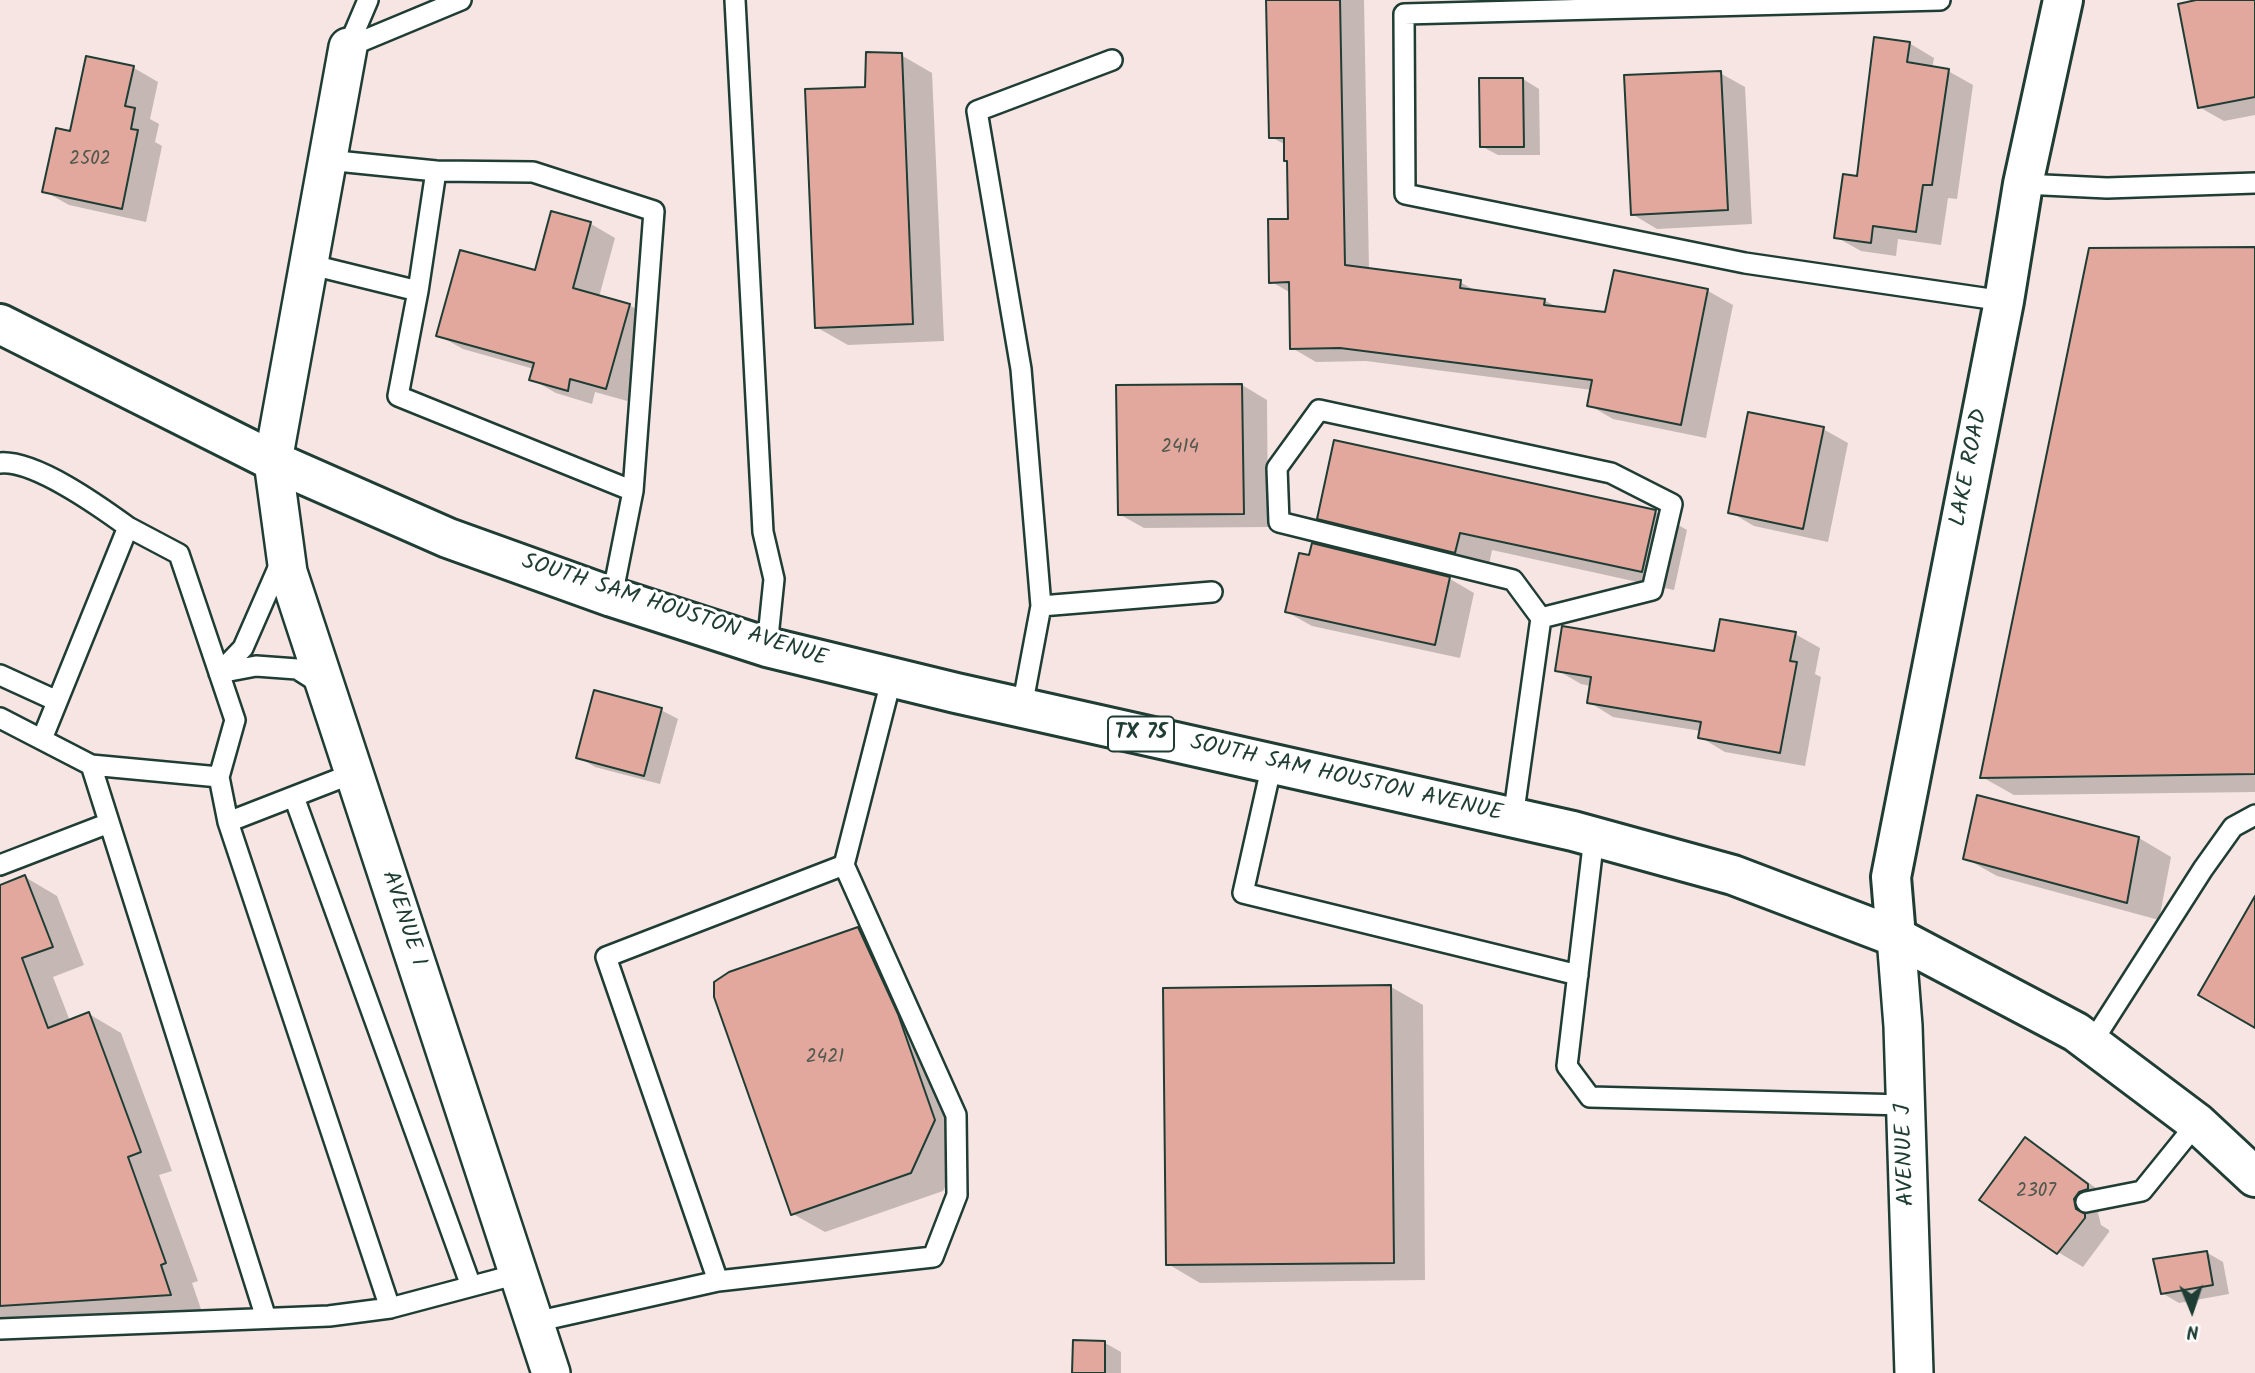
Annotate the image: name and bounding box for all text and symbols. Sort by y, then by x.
house number: 2502 [69,150,111,172]
street label: LAKE ROAD [1946,407,1996,529]
house number: 2414 [1161,438,1199,460]
street label: SOUTH SAM HOUSTON AVENUE [518,549,830,675]
road number: TX 75 [1108,716,1174,752]
street label: SOUTH SAM HOUSTON AVENUE [1187,731,1505,829]
street label: AVENUE I [374,868,430,970]
house number: 2421 [806,1048,844,1070]
street label: AVENUE J [1891,1103,1923,1207]
house number: 2307 [2016,1182,2056,1204]
north arrow [2157,1275,2227,1345]
text: N [2186,1316,2199,1346]

